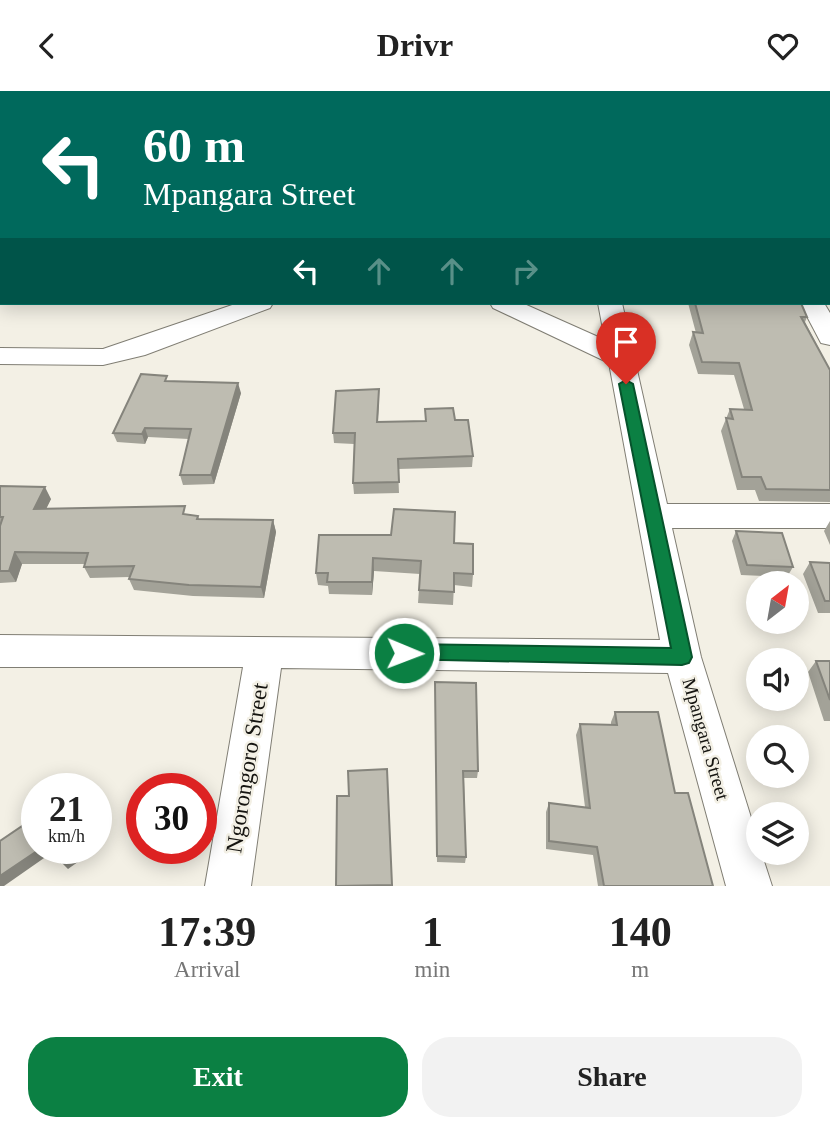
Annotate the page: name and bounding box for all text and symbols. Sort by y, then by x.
icon: back [28,27,66,65]
text: Drivr [377,27,453,63]
icon: heart [764,27,802,65]
text: 60 m [143,118,245,173]
icon: left [28,119,119,210]
text: Mpangara Street [143,176,355,212]
icon: left [287,252,325,290]
icon: ahead [360,252,398,290]
icon: ahead [433,252,471,290]
icon: right [506,252,544,290]
pin [596,312,656,384]
icon: arrive [607,323,645,361]
north arrow [746,571,808,633]
map controls [746,571,809,865]
position arrow [367,616,441,690]
button: sound [746,648,809,711]
street label: Mpangara Street [679,676,734,803]
street label: Ngorongoro Street [221,681,273,855]
button: search [746,725,809,788]
speed limit sign: 30 [126,773,217,864]
text: 21 [49,790,84,829]
button: layers [746,802,809,865]
text: km/h [48,826,85,846]
text: 17:39 [158,909,256,955]
text: 1 [422,909,443,955]
text: 140 [609,909,672,955]
text: Arrival [174,957,241,982]
text: min [415,957,450,982]
text: m [631,957,649,982]
button: Exit [28,1037,408,1117]
button: Share [422,1037,802,1117]

